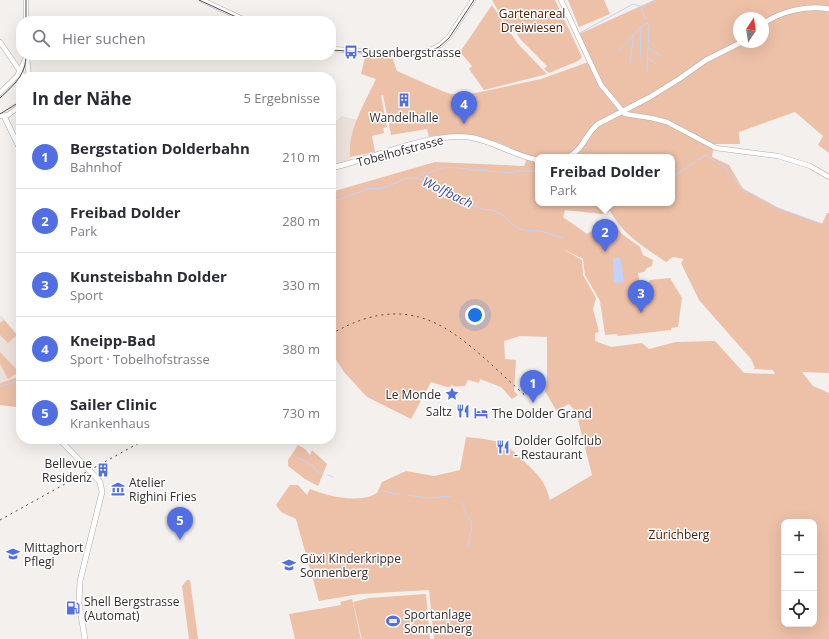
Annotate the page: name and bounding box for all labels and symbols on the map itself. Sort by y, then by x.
park label: Gartenareal Dreiwiesen [499,5,565,36]
north arrow [733,12,769,48]
bus stop icon: Susenbergstrasse [343,44,359,60]
place label: Susenbergstrasse [362,44,461,61]
pin: 4 [451,91,477,124]
building icon: Wandelhalle [396,92,412,108]
place label: Wandelhalle [369,109,439,126]
street label: Tobelhofstrasse [355,131,446,171]
water label: Wolfbach [420,172,476,212]
pin: 2 [592,219,618,252]
pin: 3 [628,280,654,313]
your location [465,305,485,325]
pin: 1 [520,370,546,403]
place label: Le Monde [385,386,441,403]
place icon: Le Monde [444,386,460,402]
place label: Saltz [426,403,452,420]
restaurant icon: Saltz [455,403,471,419]
hotel icon: The Dolder Grand [473,405,489,421]
place label: The Dolder Grand [492,405,592,422]
place label: Dolder Golfclub - Restaurant [514,432,602,463]
restaurant icon: Dolder Golfclub - Restaurant [495,439,511,455]
place label: Bellevue Residenz [42,455,92,486]
building icon: Bellevue Residenz [95,462,111,478]
place label: Atelier Righini Fries [129,474,197,505]
museum icon: Atelier Righini Fries [110,481,126,497]
pin: 5 [167,507,193,540]
park label: Zürichberg [649,526,710,543]
place label: Mittaghort Pflegi [24,539,83,570]
school or university icon: Mittaghort Pflegi [5,546,21,562]
place label: Güxi Kinderkrippe Sonnenberg [300,550,401,581]
school or university icon: Güxi Kinderkrippe Sonnenberg [281,557,297,573]
place label: Shell Bergstrasse (Automat) [84,593,180,624]
fuel station icon: Shell Bergstrasse (Automat) [65,600,81,616]
place label: Sportanlage Sonnenberg [404,606,473,637]
sports icon: Sportanlage Sonnenberg [385,613,401,629]

